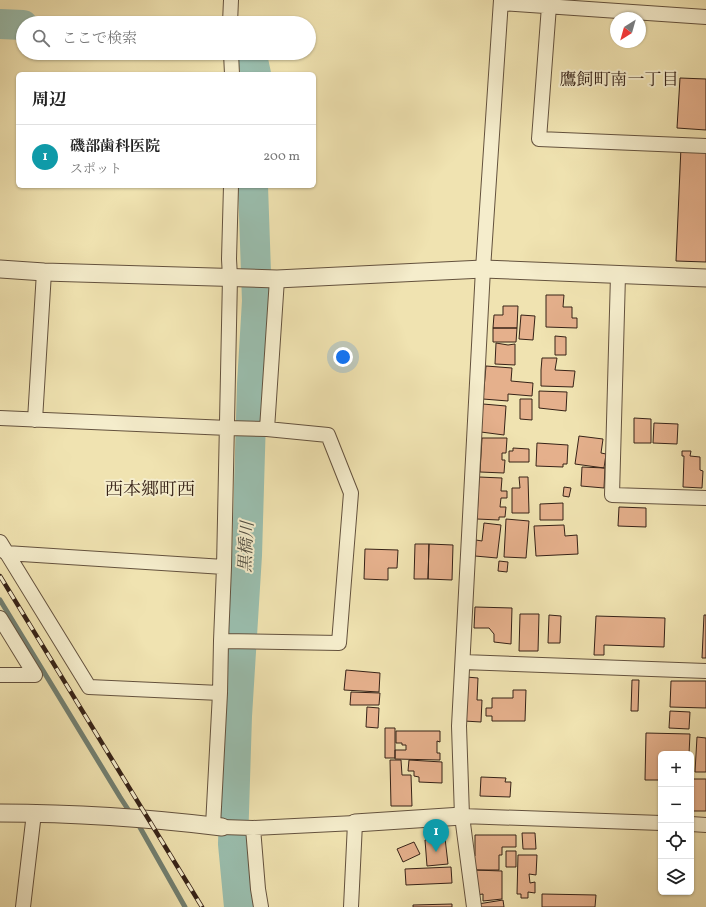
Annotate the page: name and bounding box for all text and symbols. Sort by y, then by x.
north arrow [610,12,646,48]
search box [16,16,316,60]
icon: search [30,27,52,49]
text: ここで検索 [62,29,137,50]
district label: 鷹飼町南一丁目 [560,69,679,92]
text: 周辺 [32,89,66,112]
text: 磯部歯科医院 [70,137,160,158]
text: 1 [42,148,48,166]
text: 200 m [263,148,300,166]
text: スポット [70,161,122,179]
your location [333,347,353,367]
district label: 西本郷町西 [105,478,195,503]
water label: 黒橋川 [234,519,260,573]
map controls [658,751,694,895]
button: + [658,751,694,787]
button: − [658,787,694,823]
pin: 1 [423,819,449,852]
button: locate [658,823,694,859]
button: layers [658,859,694,895]

